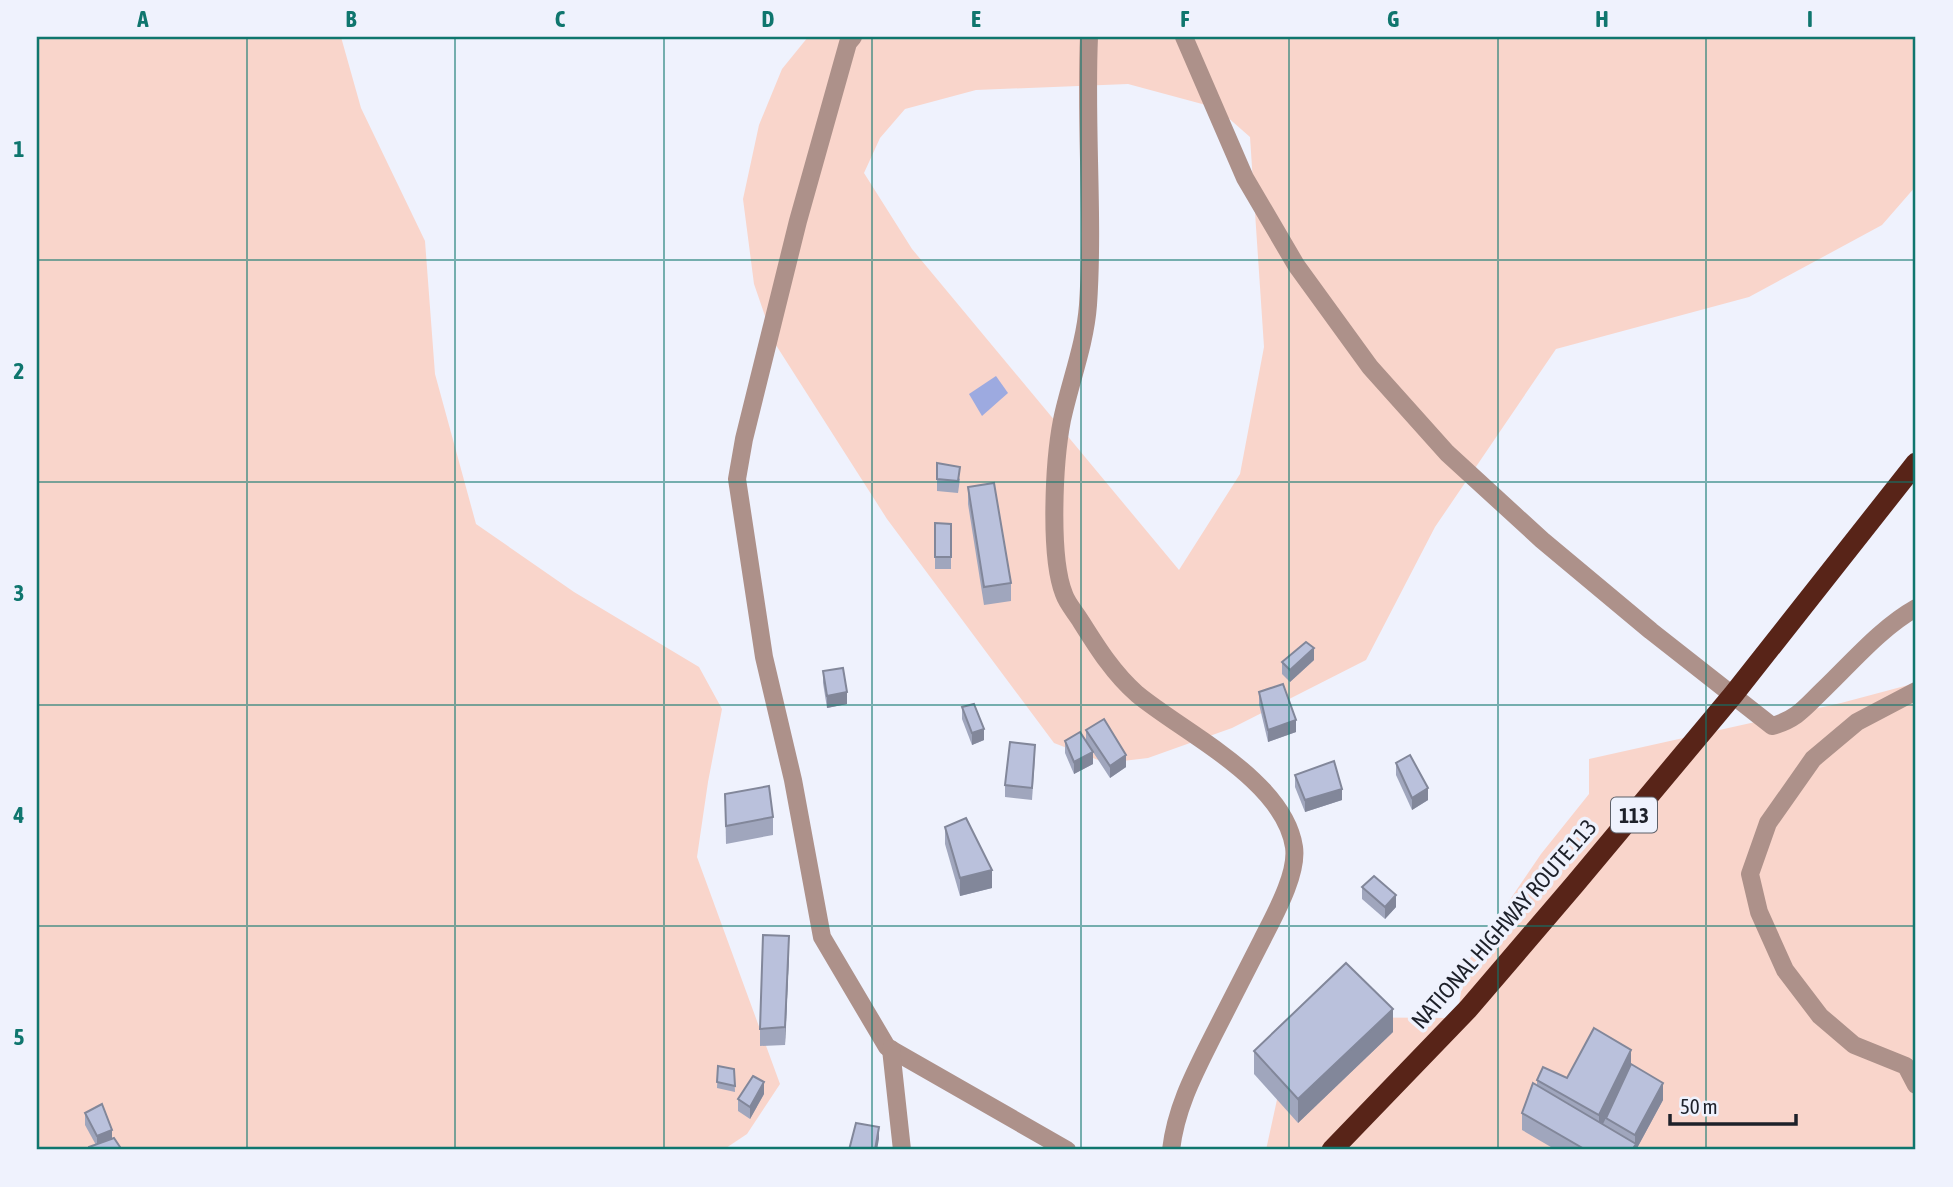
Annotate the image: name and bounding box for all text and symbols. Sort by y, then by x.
text: A [136,6,149,32]
text: B [346,6,357,32]
text: C [555,6,566,32]
text: D [762,6,775,32]
text: E [971,6,981,32]
text: F [1180,6,1190,32]
text: G [1387,6,1399,32]
text: H [1595,6,1609,32]
text: I [1807,6,1813,32]
text: 1 [14,136,25,162]
text: 2 [14,358,24,384]
text: 3 [14,580,24,606]
road number: 113 [1611,798,1657,832]
text: 4 [13,802,25,828]
street label: NATIONAL HIGHWAY ROUTE 113 [1406,814,1602,1034]
text: 5 [14,1024,25,1050]
scale bar [1670,1082,1796,1126]
text: 50 m [1680,1094,1718,1118]

